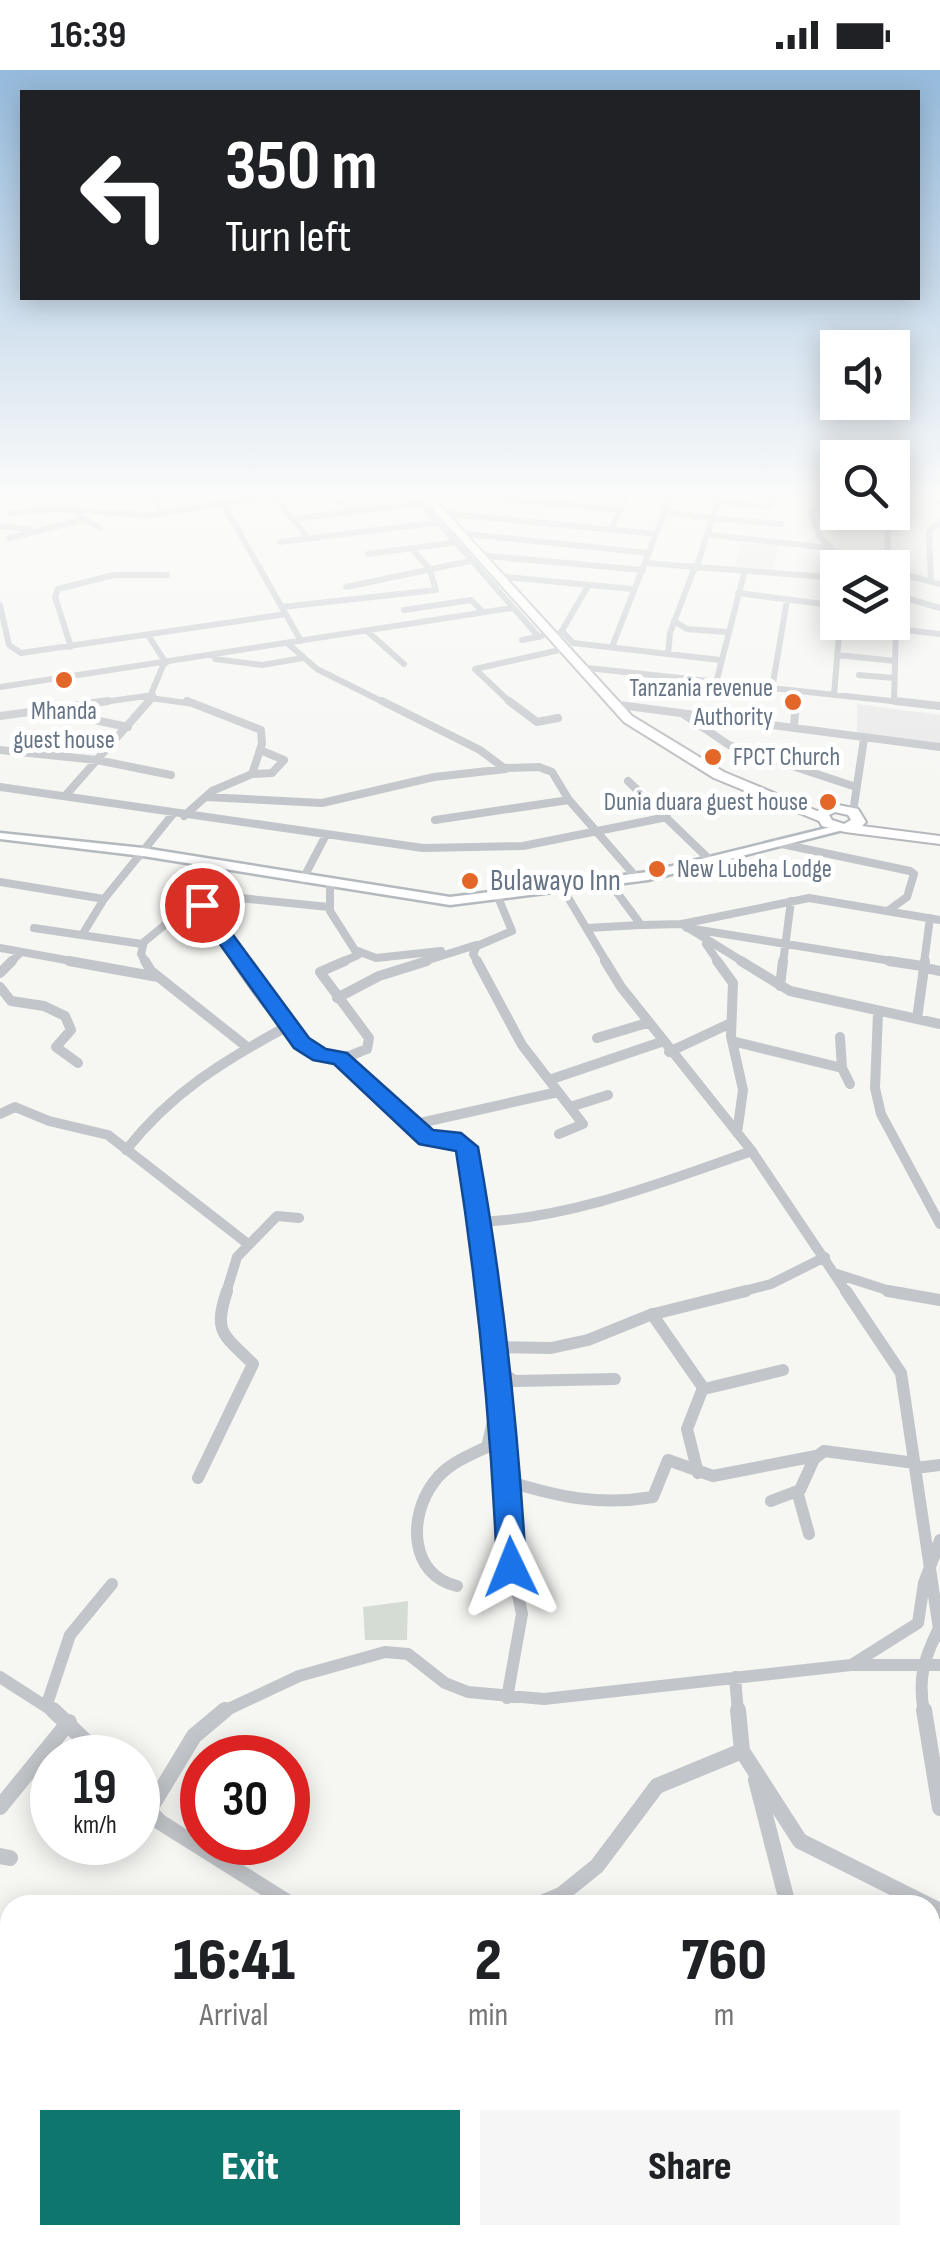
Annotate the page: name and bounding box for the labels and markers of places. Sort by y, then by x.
marker: Mhanda guest house [53,669,75,691]
place label: Tanzania revenue Authority [629,673,773,733]
marker: Tanzania revenue Authority [782,691,804,713]
place label: Mhanda guest house [13,696,115,756]
place label: FPCT Church [733,742,840,773]
marker: FPCT Church [702,746,724,768]
place label: Dunia duara guest house [604,787,808,818]
marker: Dunia duara guest house [817,791,839,813]
place label: New Lubeha Lodge [677,854,832,885]
marker: New Lubeha Lodge [646,858,668,880]
pin [160,863,245,948]
place label: Bulawayo Inn [490,863,621,899]
marker: Bulawayo Inn [459,870,481,892]

